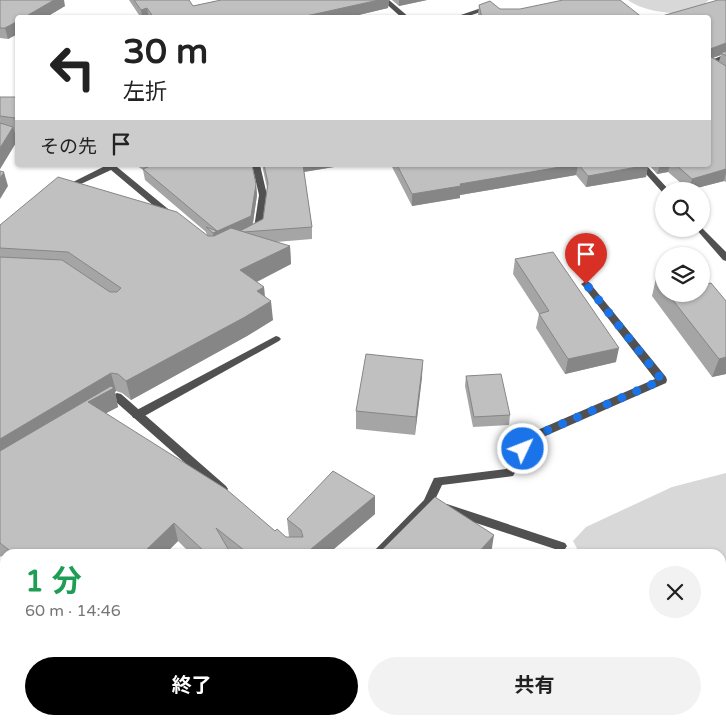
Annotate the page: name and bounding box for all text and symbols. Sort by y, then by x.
text: 30 m [123,31,208,73]
icon: left [40,35,105,100]
text: 左折 [123,79,167,105]
icon: arrive [107,130,135,158]
text: その先 [40,136,97,158]
map controls [655,182,710,302]
button: search [655,182,710,237]
pin [565,233,607,284]
icon: arrive [572,240,600,268]
button: layers [655,247,710,302]
position arrow [496,422,548,474]
text: 1 分 [25,563,82,600]
button: close [649,566,701,618]
text: 60 m · 14:46 [25,601,121,621]
button: 終了 [25,657,358,715]
button: 共有 [368,657,701,715]

